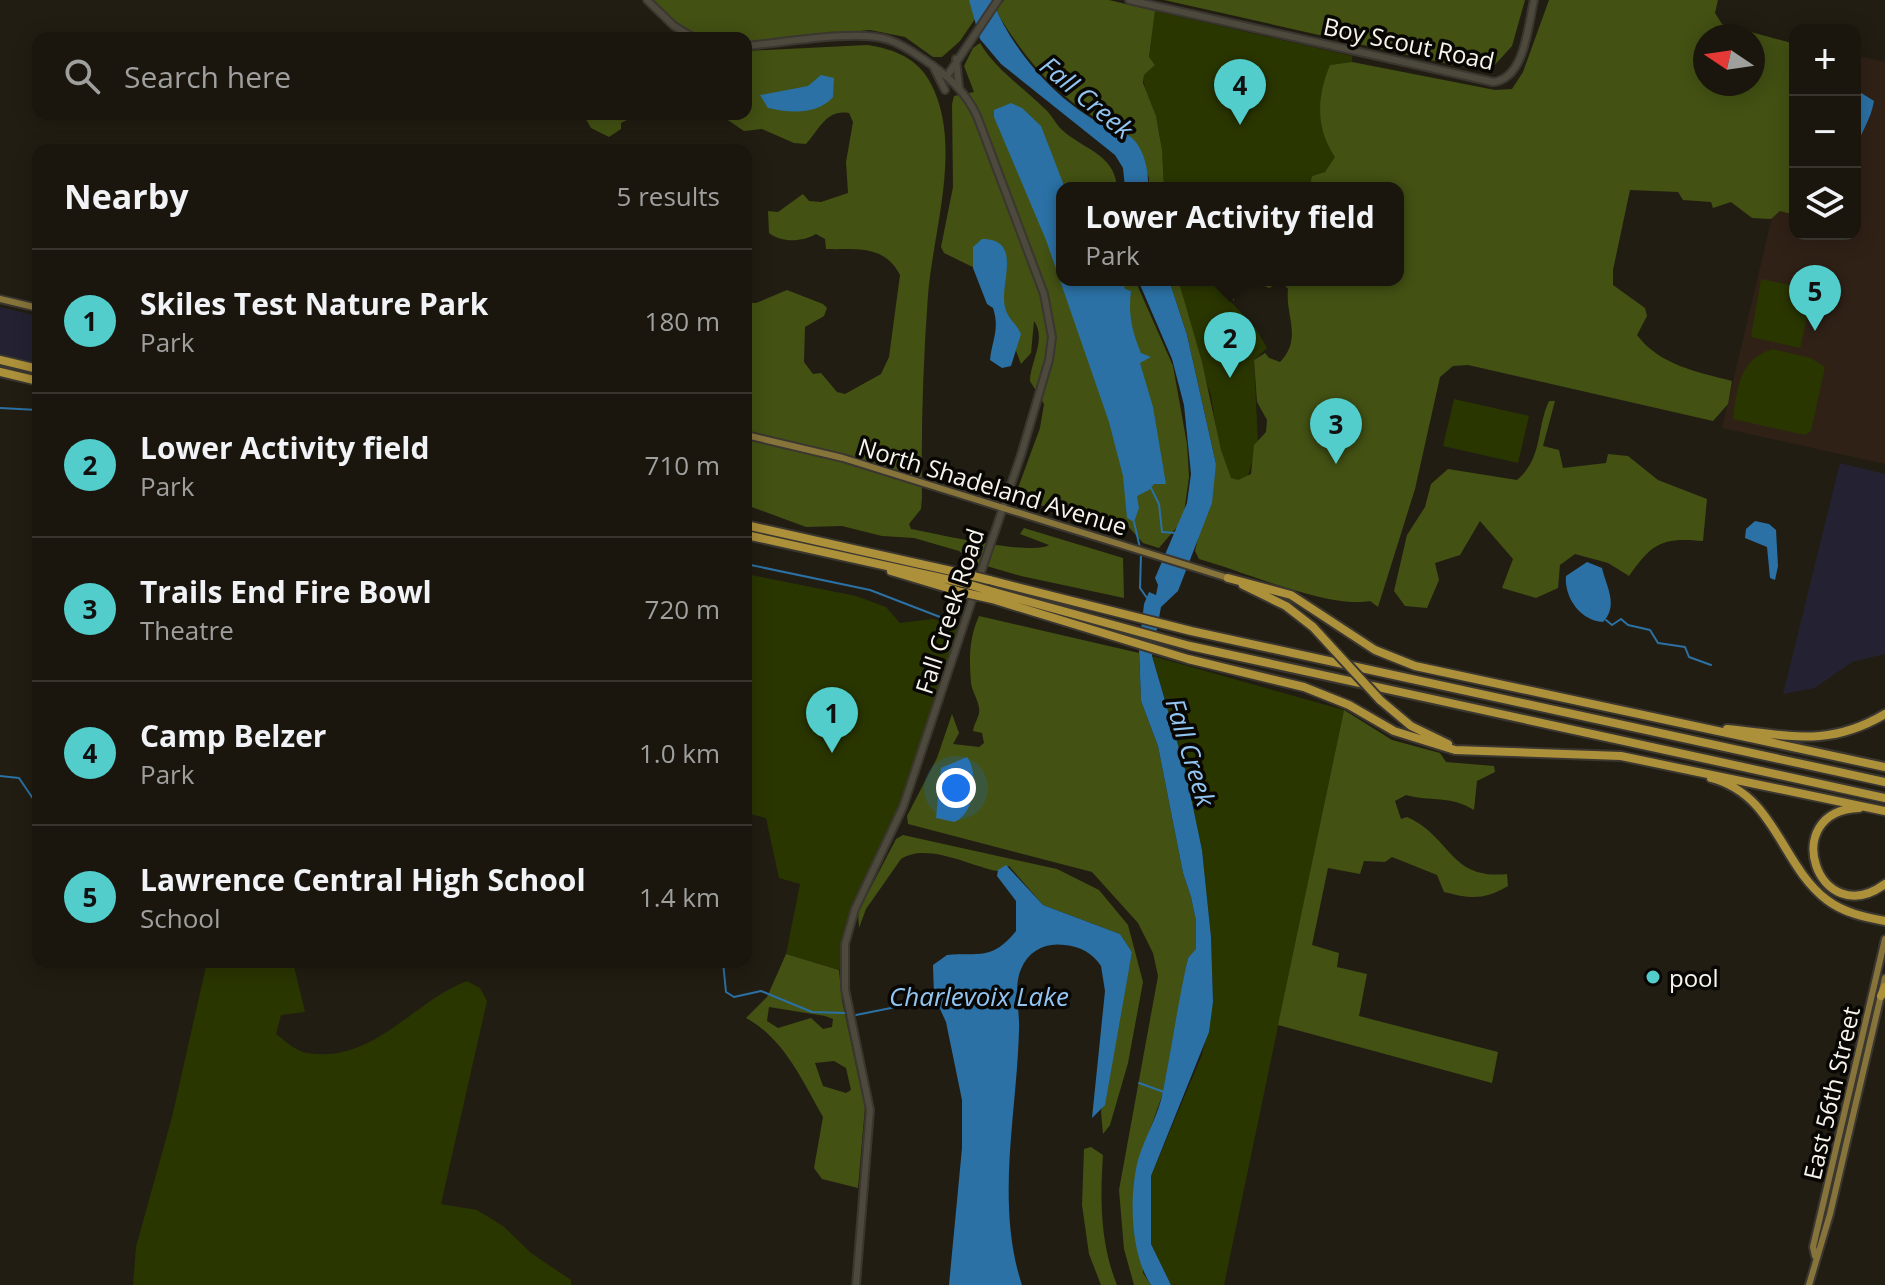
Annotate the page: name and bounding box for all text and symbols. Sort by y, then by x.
street label: Boy Scout Road [1320,9,1498,77]
north arrow [1693,24,1765,96]
map controls [1789,24,1861,240]
button: + [1789,24,1861,96]
search box [32,32,752,120]
water label: Fall Creek [1033,47,1142,147]
icon: search [60,54,104,98]
text: Search here [124,56,291,97]
pin: 4 [1214,59,1266,125]
button: − [1789,96,1861,168]
button: layers [1789,168,1861,240]
text: Nearby [64,173,189,219]
text: 5 results [617,178,720,214]
popup [1056,182,1404,286]
text: Lower Activity field [1085,196,1375,237]
text: Park [1085,237,1140,273]
pin: 5 [1789,265,1841,331]
text: Skiles Test Nature Park [140,283,488,324]
text: 1 [83,303,97,339]
text: 180 m [645,303,720,339]
pin: 2 [1204,312,1256,378]
text: Park [140,324,194,360]
pin: 3 [1310,398,1362,464]
text: Lower Activity field [140,427,429,468]
street label: North Shadeland Avenue [854,429,1132,543]
text: 2 [83,447,97,483]
text: 710 m [645,447,720,483]
text: Park [140,468,194,504]
street label: Fall Creek Road [907,524,991,698]
text: Trails End Fire Bowl [140,571,432,612]
text: 3 [83,591,97,627]
text: 720 m [645,591,720,627]
text: Theatre [140,612,234,648]
pin: 1 [806,687,858,753]
water label: Fall Creek [1158,694,1225,812]
text: Camp Belzer [140,715,327,756]
text: 4 [83,735,97,771]
text: 1.0 km [639,735,720,771]
text: Park [140,756,194,792]
your location [936,768,976,808]
text: Lawrence Central High School [140,859,586,900]
text: 5 [83,879,97,915]
text: 1.4 km [639,879,720,915]
text: School [140,900,221,936]
place label: pool [1669,961,1719,994]
marker: pool [1644,968,1662,986]
water label: Charlevoix Lake [889,978,1069,1014]
street label: East 56th Street [1795,1003,1867,1183]

